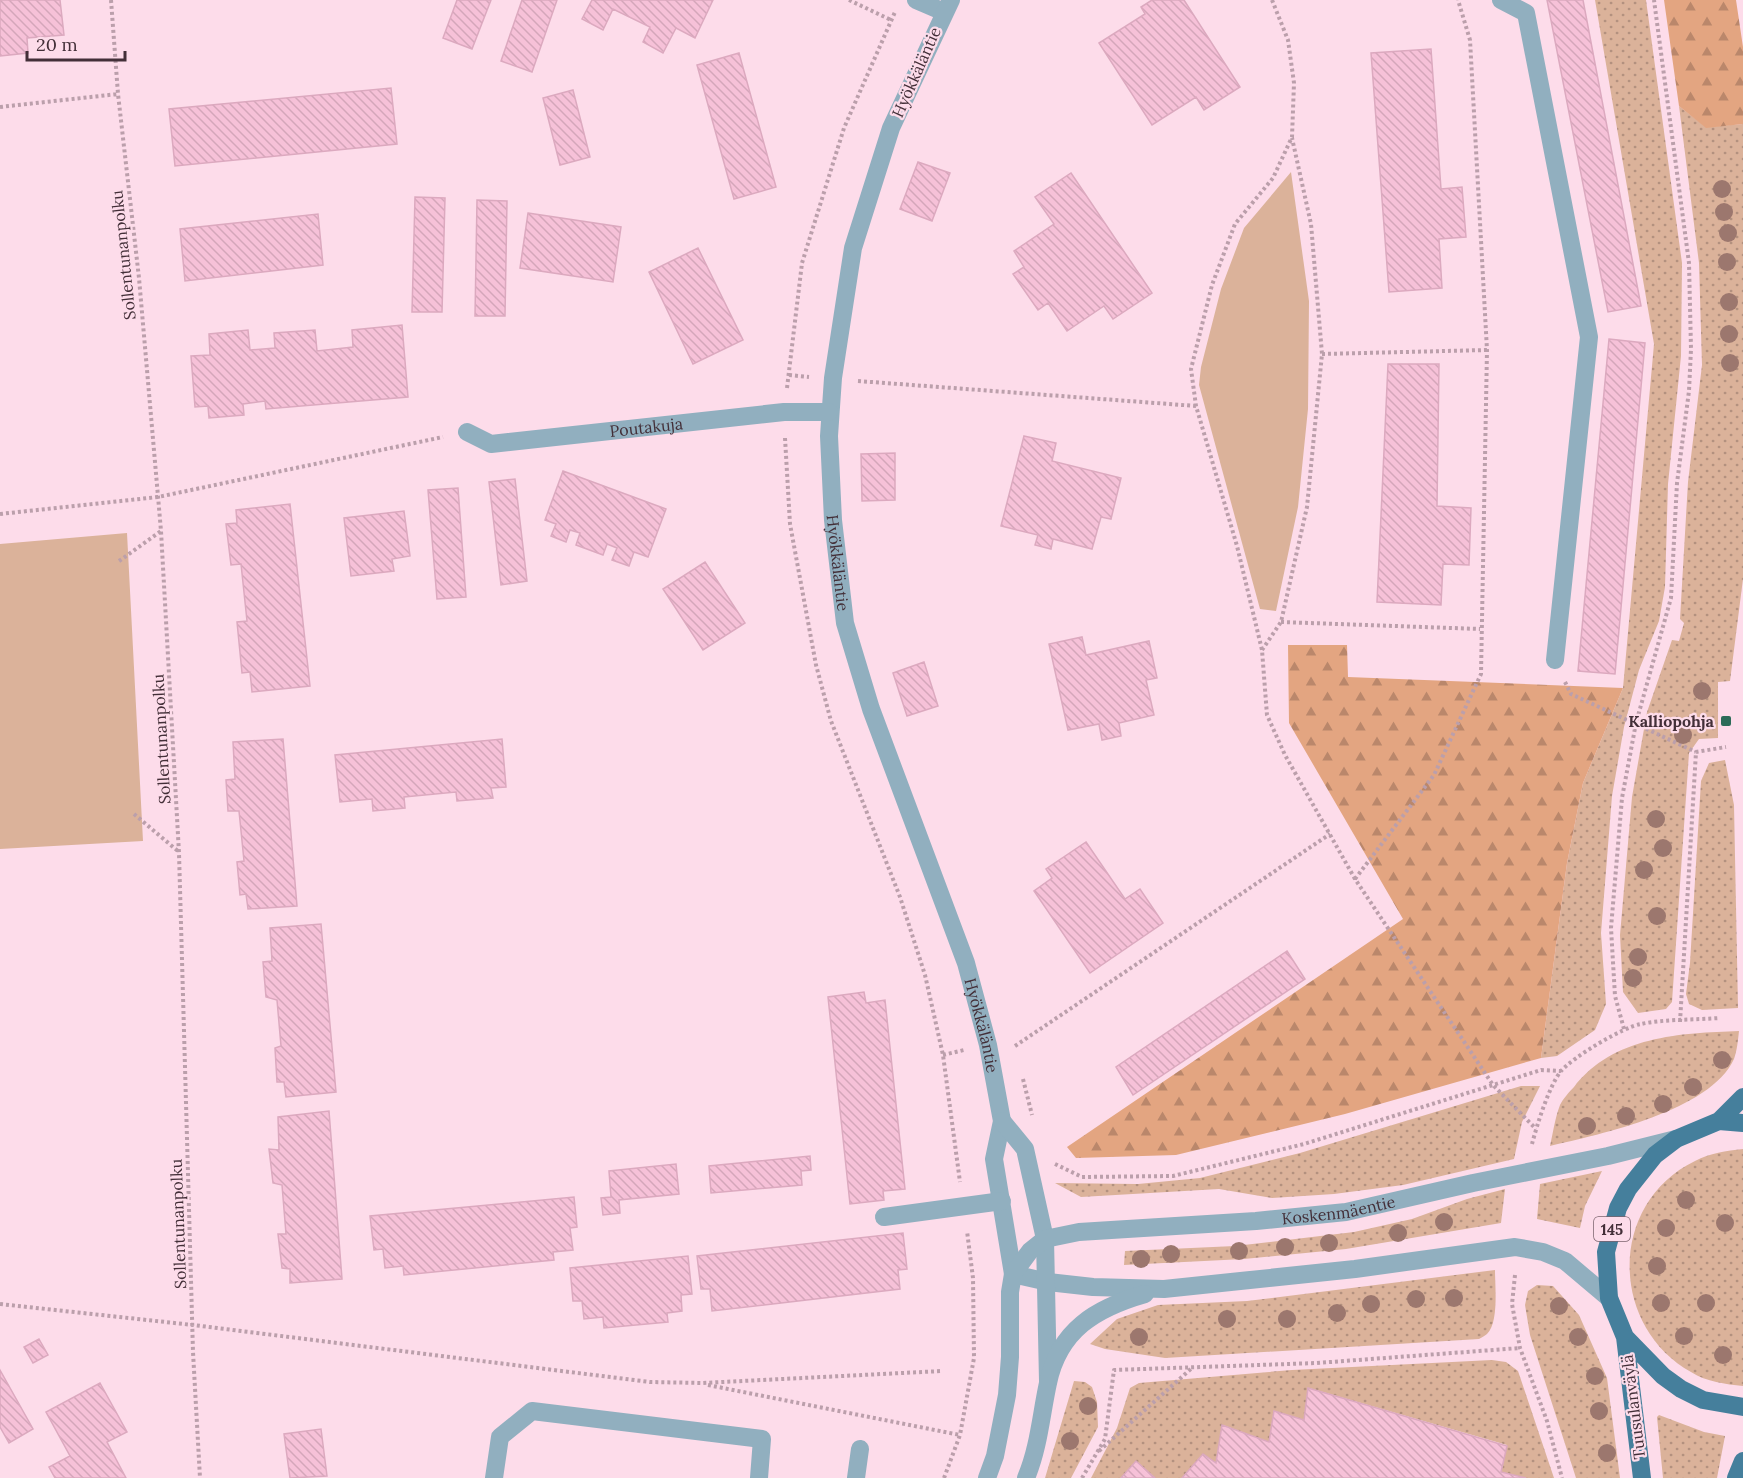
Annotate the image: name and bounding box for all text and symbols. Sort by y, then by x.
street label: Hyökkäläntie [887,23,945,120]
scale bar [27,24,124,62]
text: 20 m [36,33,78,56]
street label: Sollentunanpolku [106,189,140,321]
street label: Poutakuja [609,413,684,441]
street label: Hyökkäläntie [822,513,854,612]
street label: Sollentunanpolku [148,673,174,805]
place label: Kalliopohja [1628,711,1715,731]
marker: Kalliopohja [1719,714,1733,728]
street label: Hyökkäläntie [960,976,1003,1075]
street label: Sollentunanpolku [166,1158,190,1289]
street label: Koskenmäentie [1281,1191,1397,1228]
road number: 145 [1594,1217,1630,1241]
street label: Tuusulanväylä [1617,1354,1649,1460]

